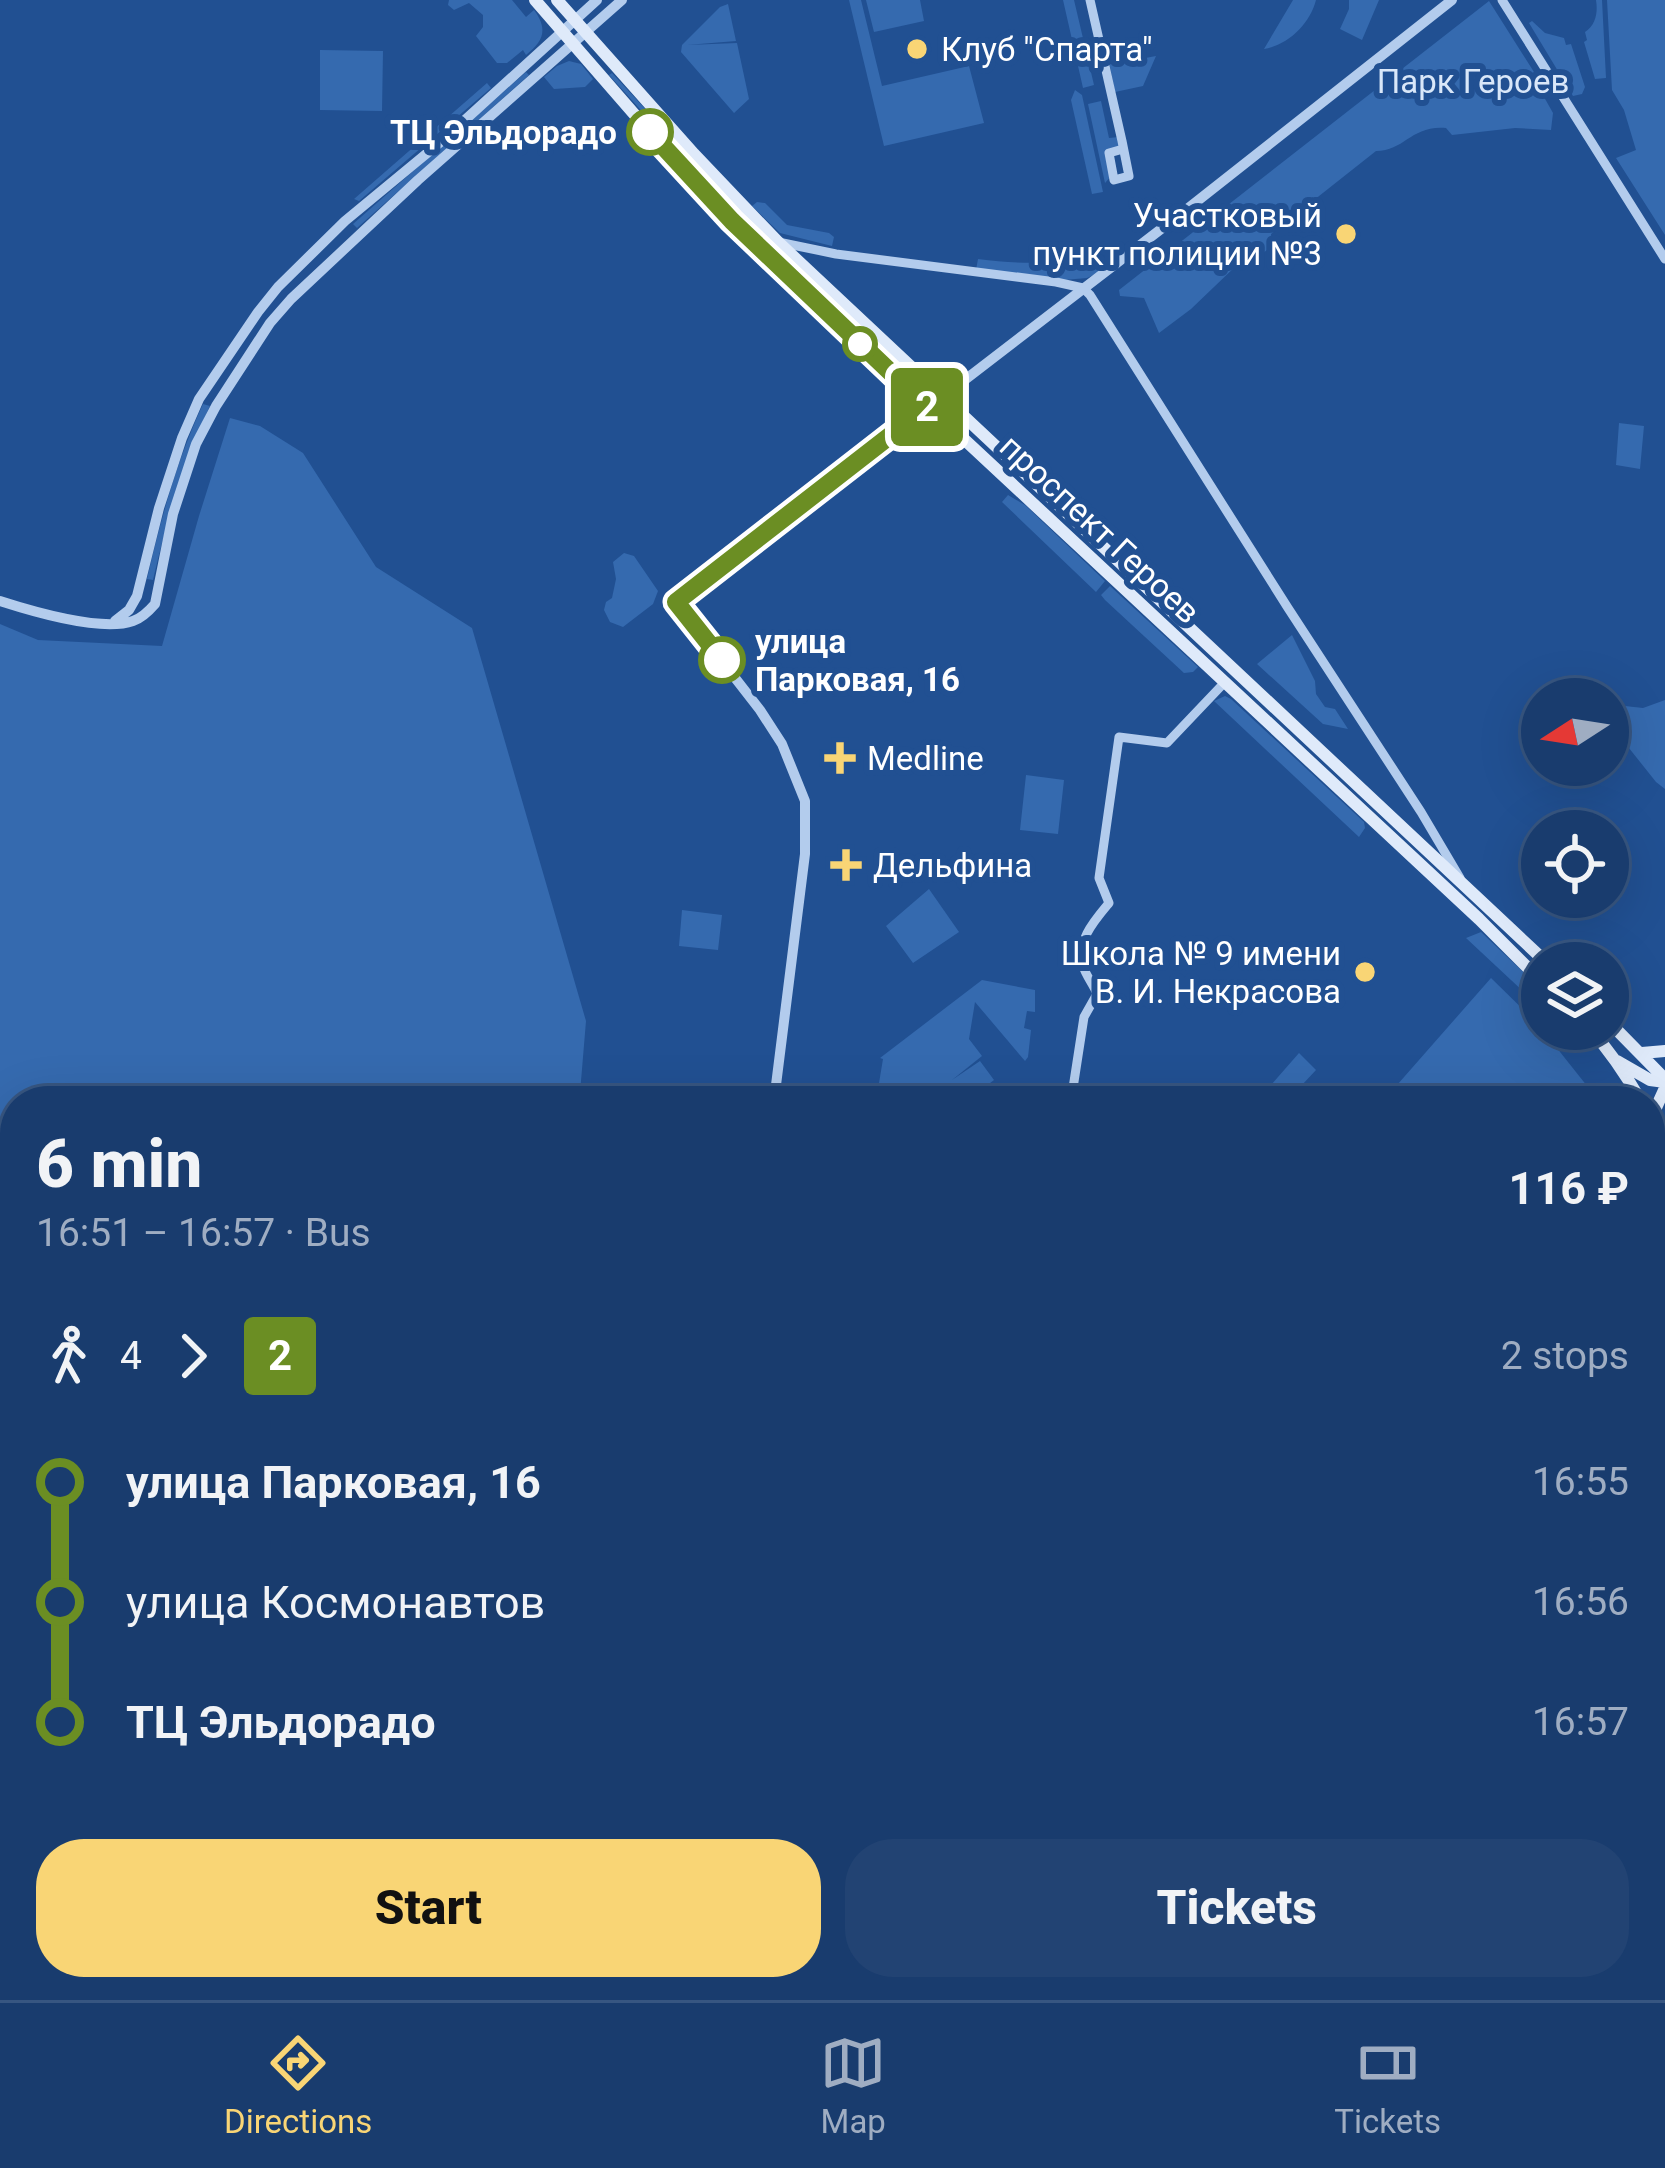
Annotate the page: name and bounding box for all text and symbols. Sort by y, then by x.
place label: Клуб "Спарта" [941,30,1153,69]
marker: Клуб "Спарта" [904,36,930,62]
park label: Парк Героев [1377,62,1569,101]
marker: ТЦ Эльдорадо [628,110,672,154]
place label: ТЦ Эльдорадо [390,113,617,152]
place label: Участковый пункт полиции №3 [1032,196,1322,273]
marker: Участковый пункт полиции №3 [1333,221,1359,247]
unlabelled marker [844,328,876,360]
line badge: 2 [888,368,966,446]
text: 2 [915,382,939,431]
street label: проспект Героев [992,427,1208,631]
place label: улица Парковая, 16 [755,622,960,699]
marker: улица Парковая, 16 [700,638,744,682]
north arrow [1521,678,1629,786]
map controls [1521,678,1629,1050]
place label: Medline [867,739,984,778]
marker: Medline [824,742,856,774]
button: locate [1521,810,1629,918]
place label: Дельфина [873,846,1032,885]
marker: Дельфина [830,849,862,881]
place label: Школа № 9 имени В. И. Некрасова [1061,934,1341,1011]
button: layers [1521,942,1629,1050]
marker: Школа № 9 имени В. И. Некрасова [1352,959,1378,985]
text: 6 min [36,1126,202,1203]
text: 116 ₽ [1509,1162,1629,1215]
text: 16:51 – 16:57 · Bus [36,1210,371,1256]
icon: walk [36,1323,102,1389]
icon: forward [160,1323,226,1389]
text: 2 [268,1331,292,1380]
text: 4 [120,1333,142,1379]
text: 2 stops [1501,1333,1629,1379]
text: улица Парковая, 16 [126,1456,541,1509]
text: 16:55 [1532,1459,1629,1505]
text: улица Космонавтов [126,1576,545,1629]
text: 16:56 [1532,1579,1629,1625]
text: ТЦ Эльдорадо [126,1696,436,1749]
text: 16:57 [1532,1699,1629,1745]
button: Start [36,1839,821,1977]
button: Tickets [845,1839,1629,1977]
tab: Directions [224,2030,372,2141]
tab: Map [820,2030,886,2141]
tab: Tickets [1334,2030,1441,2141]

